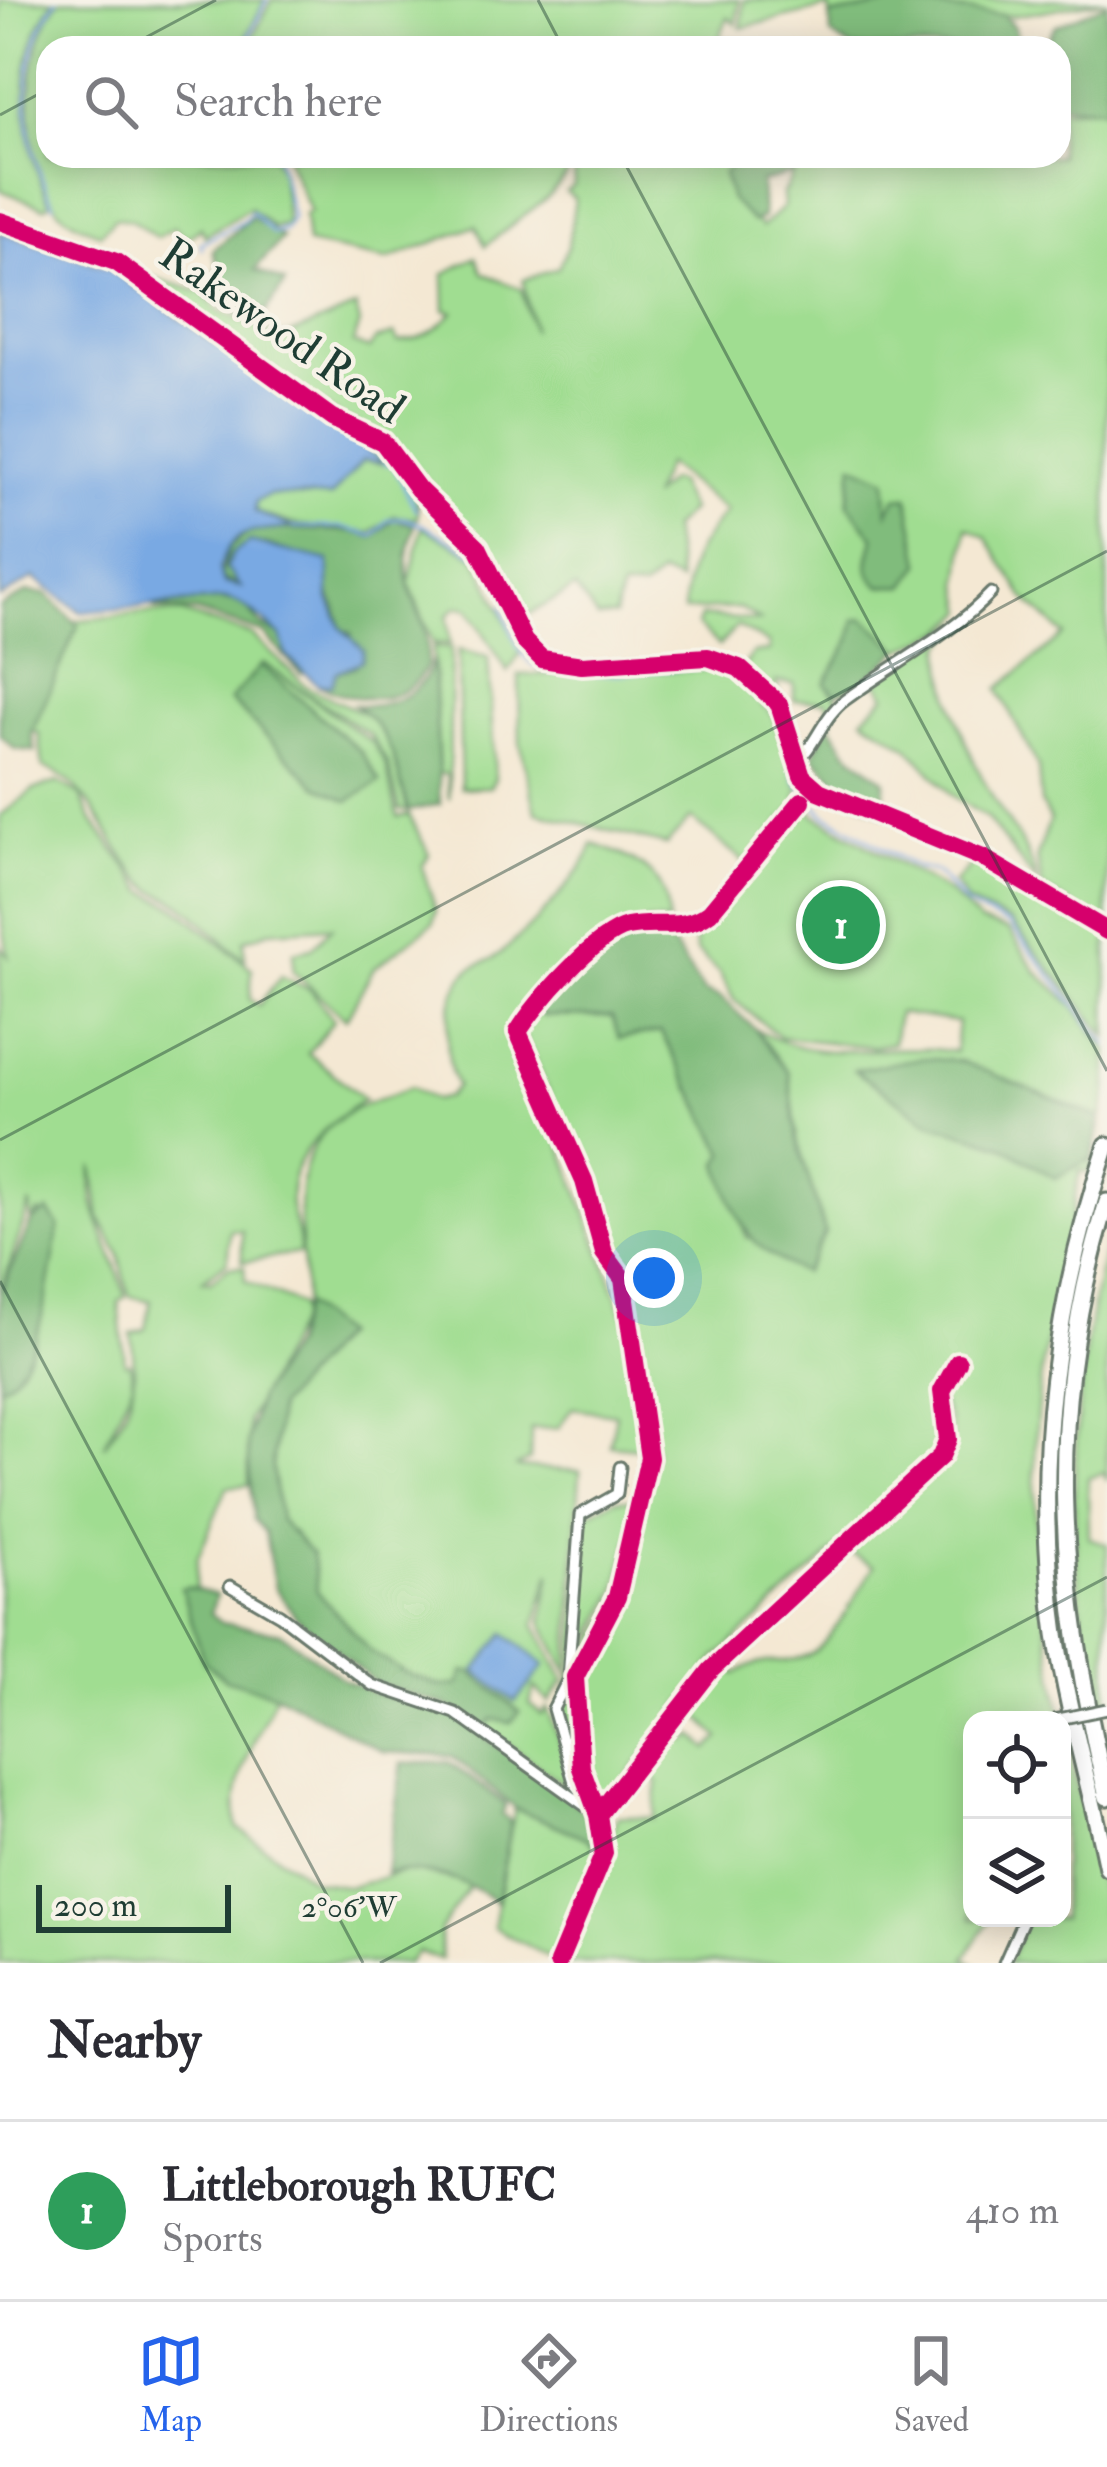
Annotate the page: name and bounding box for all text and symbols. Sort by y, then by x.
search box [36,36,1071,168]
icon: search [78,69,144,135]
text: Search here [174,74,382,130]
street label: Rakewood Road [148,226,415,437]
pin: 1 [802,880,880,970]
your location [624,1248,684,1308]
map controls [963,1711,1071,1927]
button: locate [963,1711,1071,1819]
button: layers [963,1819,1071,1927]
scale bar [36,1879,231,1932]
text: 200 m [54,1885,137,1926]
text: 2°06'W [301,1889,398,1926]
text: Nearby [48,2009,201,2073]
text: Littleborough RUFC [162,2158,556,2214]
text: 1 [80,2186,94,2235]
text: 410 m [966,2186,1059,2235]
text: Sports [162,2214,263,2263]
tab: Map [138,2328,204,2441]
tab: Directions [480,2328,618,2441]
tab: Saved [894,2328,969,2441]

